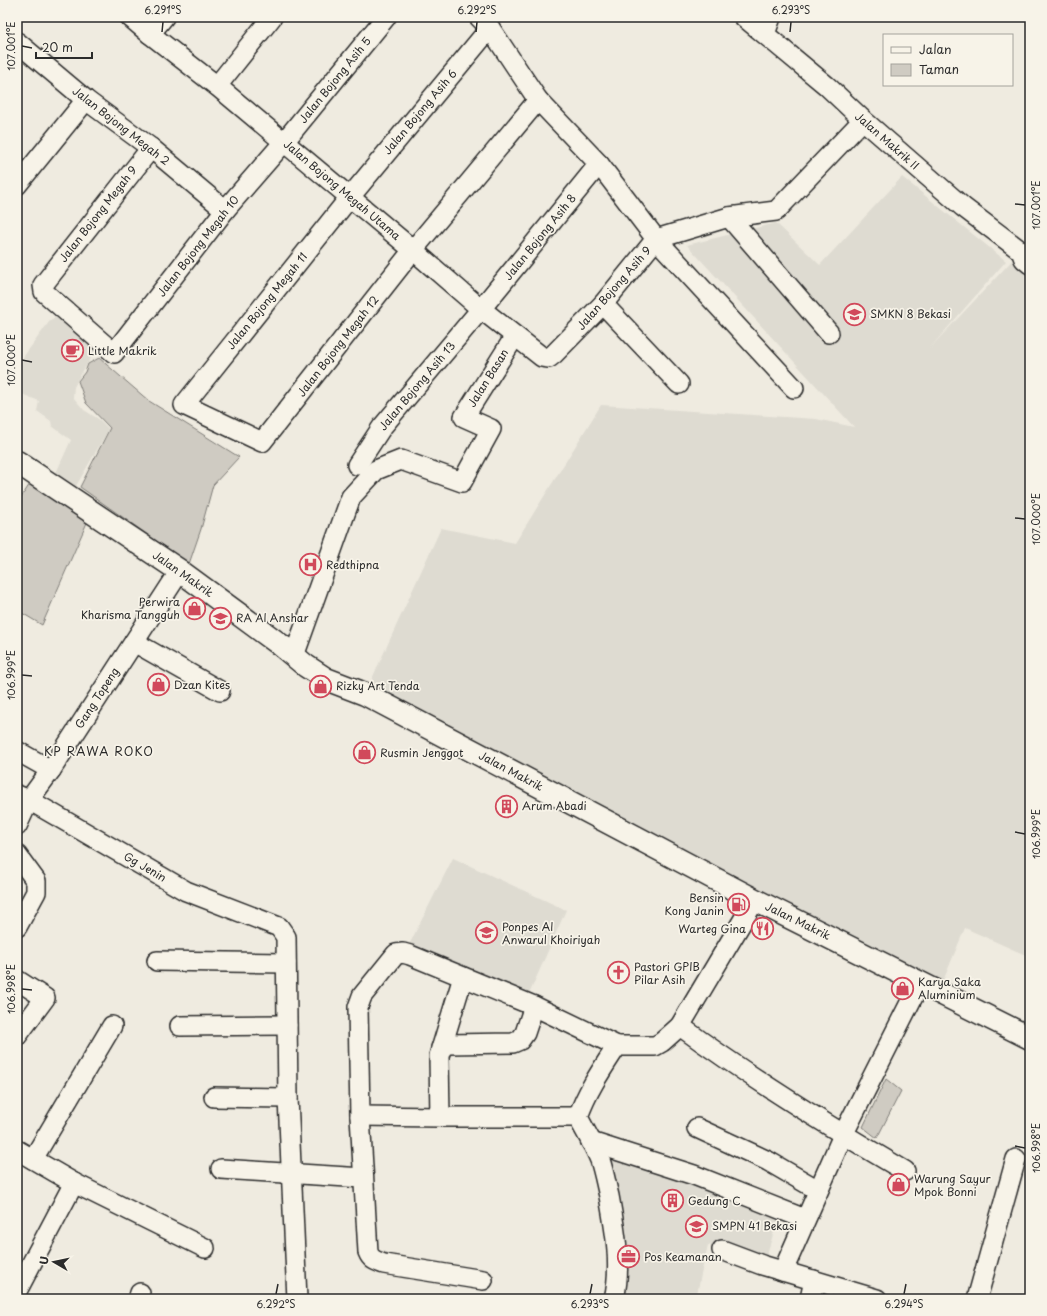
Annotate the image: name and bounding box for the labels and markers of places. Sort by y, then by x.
school or university icon: SMKN 8 Bekasi [842,301,868,327]
place label: SMKN 8 Bekasi [870,305,951,322]
cafe icon: Little Makrik [60,338,86,364]
place label: Little Makrik [88,342,157,359]
hospital icon: Redthipna [298,552,324,578]
place label: Redthipna [326,556,379,573]
place label: Perwira Kharisma Tangguh [81,593,180,623]
shop icon: Perwira Kharisma Tangguh [182,595,208,621]
school or university icon: RA Al Anshar [207,605,233,631]
place label: RA Al Anshar [236,609,309,626]
shop icon: Dzan Kites [146,672,172,698]
shop icon: Rizky Art Tenda [307,673,333,699]
place label: Dzan Kites [174,676,230,693]
place label: Rizky Art Tenda [336,677,420,694]
shop icon: Rusmin Jenggot [351,740,377,766]
place label: Rusmin Jenggot [380,744,464,761]
building icon: Arum Abadi [494,793,520,819]
place label: Arum Abadi [522,797,587,814]
place label: Bensin Kong Janin [665,889,724,919]
fuel station icon: Bensin Kong Janin [726,891,752,917]
restaurant icon: Warteg Gina [749,916,775,942]
place label: Ponpes Al Anwarul Khoiriyah [502,918,600,948]
school or university icon: Ponpes Al Anwarul Khoiriyah [473,920,499,946]
place label: Warteg Gina [678,920,746,937]
place label: Pastori GPIB Pilar Asih [634,958,700,988]
church icon: Pastori GPIB Pilar Asih [606,960,632,986]
place label: Karya Saka Aluminium [918,973,981,1003]
shop icon: Karya Saka Aluminium [890,975,916,1001]
place label: Warung Sayur Mpok Bonni [914,1170,992,1200]
shop icon: Warung Sayur Mpok Bonni [886,1172,912,1198]
building icon: Gedung C [659,1188,685,1214]
place label: Gedung C [688,1192,741,1209]
school or university icon: SMPN 41 Bekasi [684,1213,710,1239]
place label: SMPN 41 Bekasi [712,1217,797,1234]
office icon: Pos Keamanan [615,1244,641,1270]
place label: Pos Keamanan [644,1248,722,1265]

